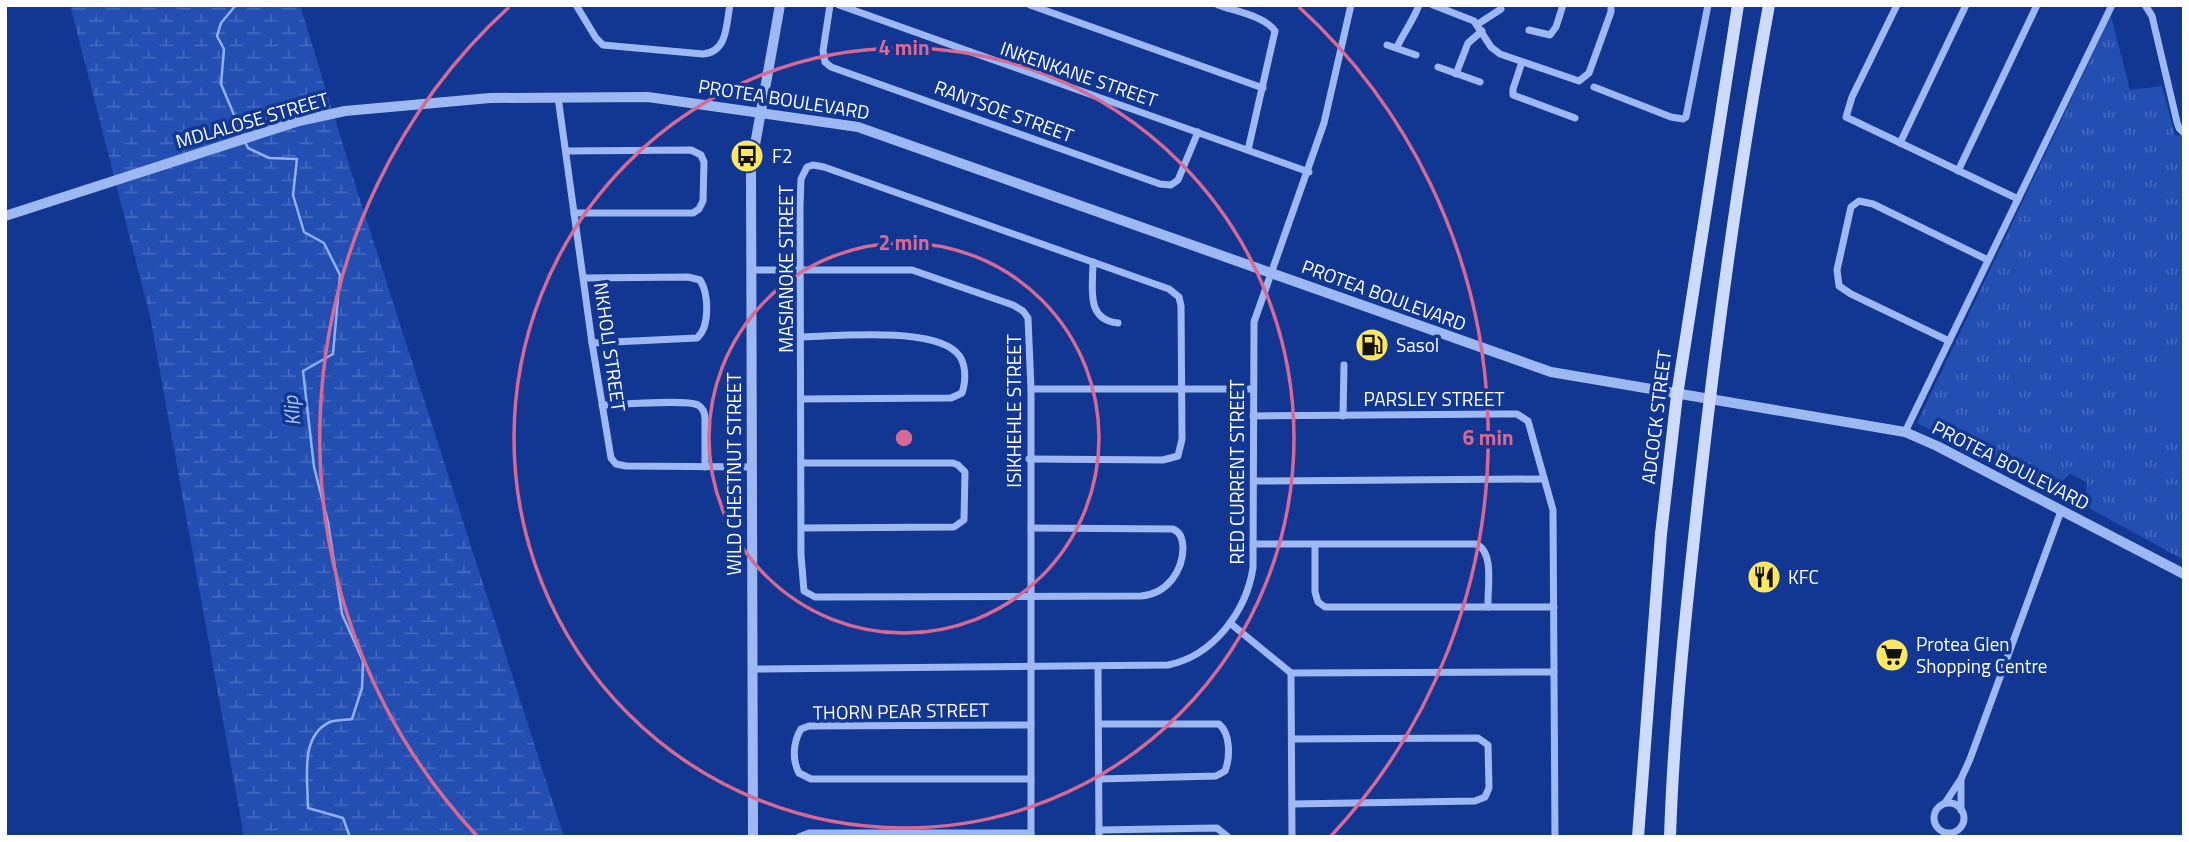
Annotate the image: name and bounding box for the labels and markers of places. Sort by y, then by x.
bus stop icon: F2 [728,137,766,175]
place label: F2 [772,141,793,170]
fuel station icon: Sasol [1353,326,1391,364]
place label: Sasol [1396,330,1439,359]
centre of rings [892,426,916,450]
restaurant icon: KFC [1745,558,1783,596]
place label: KFC [1788,562,1819,591]
place label: Protea Glen Shopping Centre [1916,629,2047,680]
supermarket icon: Protea Glen Shopping Centre [1873,636,1911,674]

